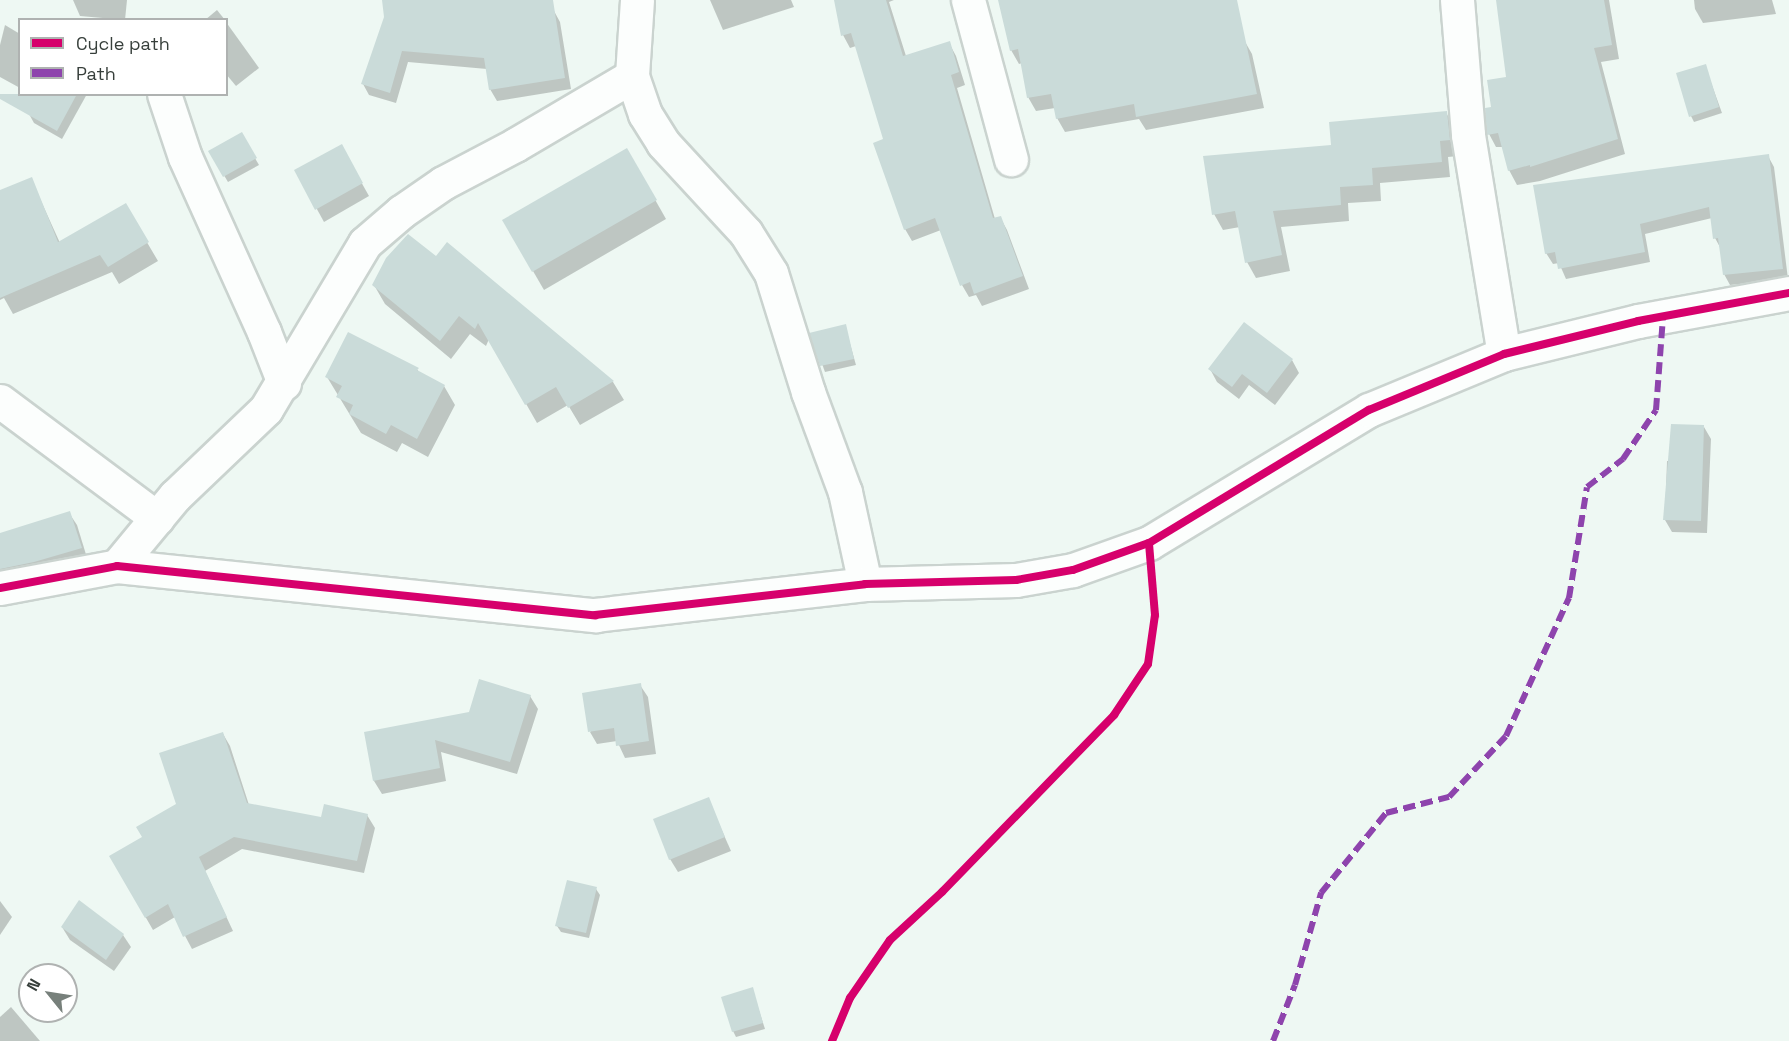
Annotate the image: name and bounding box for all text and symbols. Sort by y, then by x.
legend [18,18,228,96]
text: Cycle path [76,32,170,55]
text: Path [76,62,116,85]
north arrow [18,963,78,1023]
text: N [22,975,45,995]

